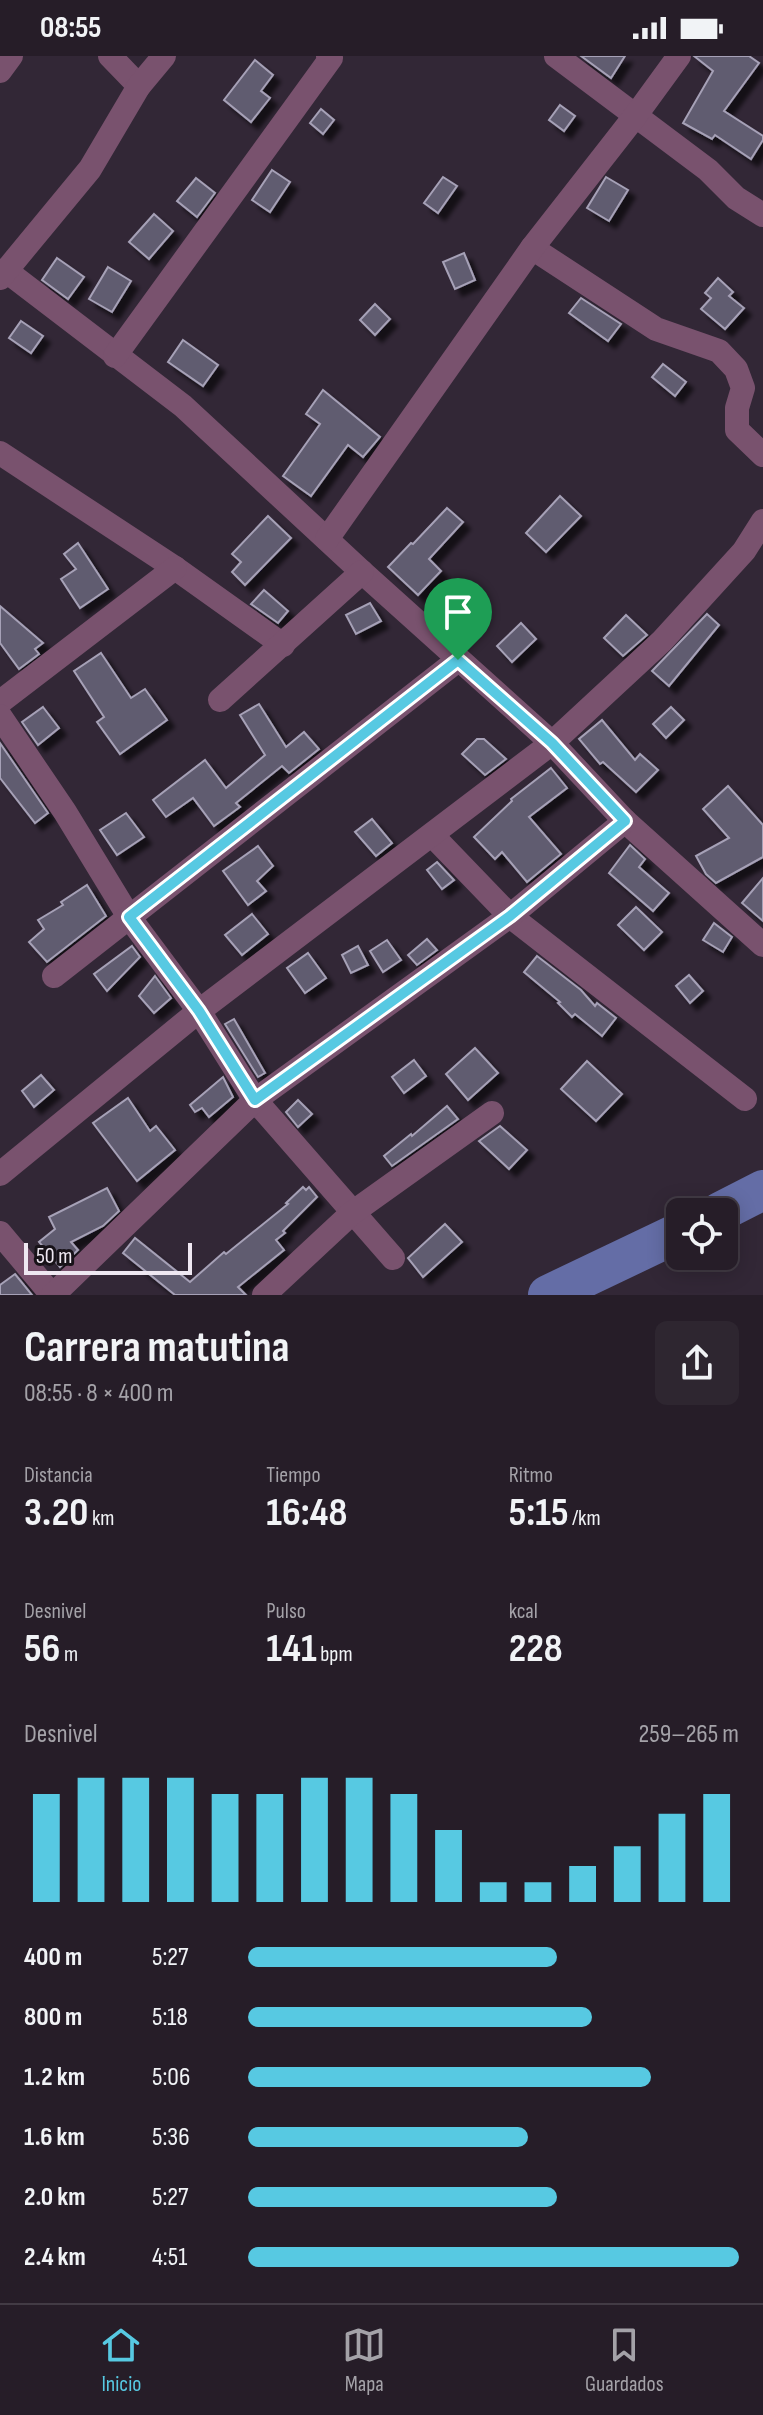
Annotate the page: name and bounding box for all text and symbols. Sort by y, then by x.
text: 08:55 [40,10,101,46]
pin [424,578,492,660]
icon: arrive [436,590,480,634]
map controls [666,1198,738,1270]
button: locate [666,1198,738,1270]
scale bar [24,1239,192,1275]
text: 50 m [36,1243,72,1270]
text: Carrera matutina [24,1321,289,1374]
button: share [655,1321,739,1405]
text: 08:55 · 8 × 400 m [24,1378,173,1409]
text: Distancia [24,1462,93,1489]
text: Tiempo [266,1462,321,1489]
text: Ritmo [509,1462,553,1489]
text: 3.20 [24,1489,88,1537]
text: 16:48 [266,1489,347,1537]
text: 5:15 [509,1489,568,1537]
text: km [88,1505,114,1532]
text: /km [568,1505,601,1532]
text: Desnivel [24,1598,86,1625]
text: Pulso [266,1598,306,1625]
text: kcal [509,1598,538,1625]
text: 56 [24,1625,60,1673]
text: 141 [266,1625,317,1673]
text: 228 [509,1625,563,1673]
text: m [60,1641,78,1668]
text: bpm [317,1641,353,1668]
text: Desnivel [24,1719,98,1750]
text: 259–265 m [639,1719,739,1750]
text: 400 m [24,1942,82,1973]
text: 5:27 [152,1942,188,1973]
text: 800 m [24,2002,82,2033]
text: 5:18 [152,2002,188,2033]
text: 1.2 km [24,2062,85,2093]
text: 5:06 [152,2062,190,2093]
text: 1.6 km [24,2122,85,2153]
text: 5:36 [152,2122,190,2153]
text: 2.0 km [24,2182,85,2213]
text: 5:27 [152,2182,188,2213]
text: 2.4 km [24,2242,86,2273]
text: 4:51 [152,2242,187,2273]
tab: Inicio [99,2323,143,2398]
tab: Mapa [342,2323,386,2398]
tab: Guardados [585,2323,664,2398]

